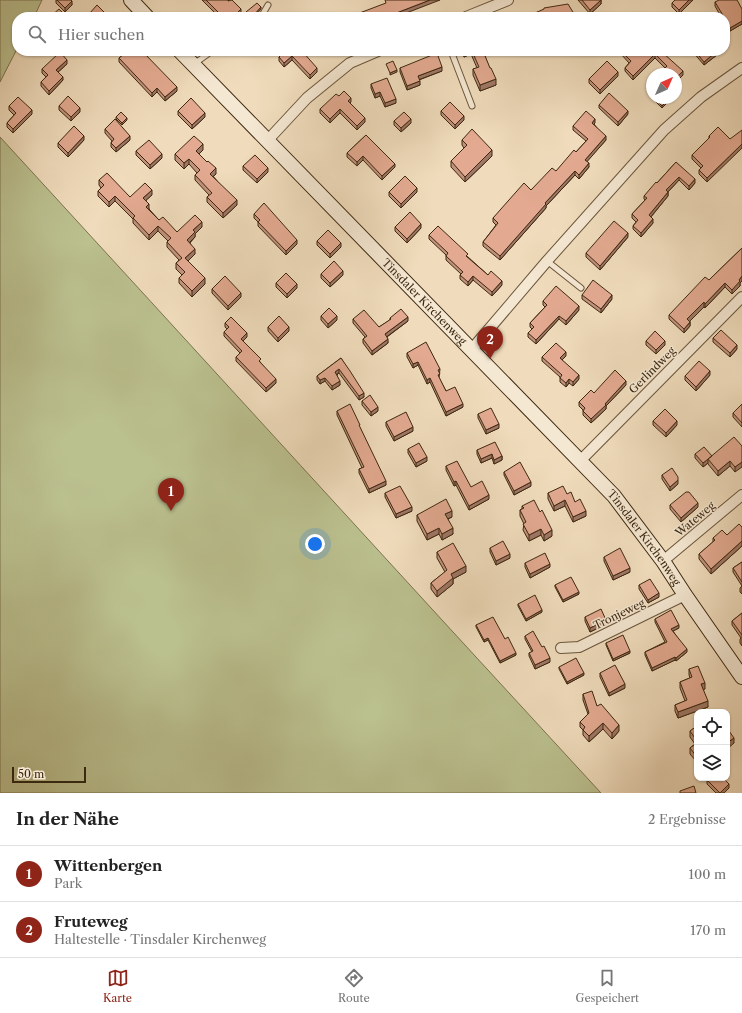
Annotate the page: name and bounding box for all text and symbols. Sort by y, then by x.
search box [12,12,730,56]
icon: search [26,23,48,45]
text: Hier suchen [58,25,145,44]
north arrow [646,68,682,104]
street label: Tinsdaler Kirchenweg [379,255,470,348]
pin: 2 [477,326,503,359]
street label: Gerlindweg [626,344,678,396]
pin: 1 [158,478,184,511]
street label: Tinsdaler Kirchenweg [605,487,684,588]
street label: Wateweg [672,498,718,540]
your location [305,534,325,554]
street label: Tronjeweg [591,595,647,632]
map controls [694,709,730,781]
button: locate [694,709,730,745]
button: layers [694,745,730,781]
scale bar [12,765,86,784]
text: 50 m [18,767,44,781]
text: In der Nähe [16,809,119,829]
text: 2 Ergebnisse [648,811,726,827]
text: Wittenbergen [54,856,162,875]
text: 1 [26,866,32,882]
text: 100 m [688,866,726,882]
text: Park [54,875,82,891]
text: Fruteweg [54,912,128,931]
text: 2 [25,922,33,938]
text: 170 m [690,922,726,938]
text: Haltestelle · Tinsdaler Kirchenweg [54,931,266,947]
tab: Karte [103,967,132,1005]
tab: Route [338,967,370,1005]
tab: Gespeichert [576,967,639,1005]

